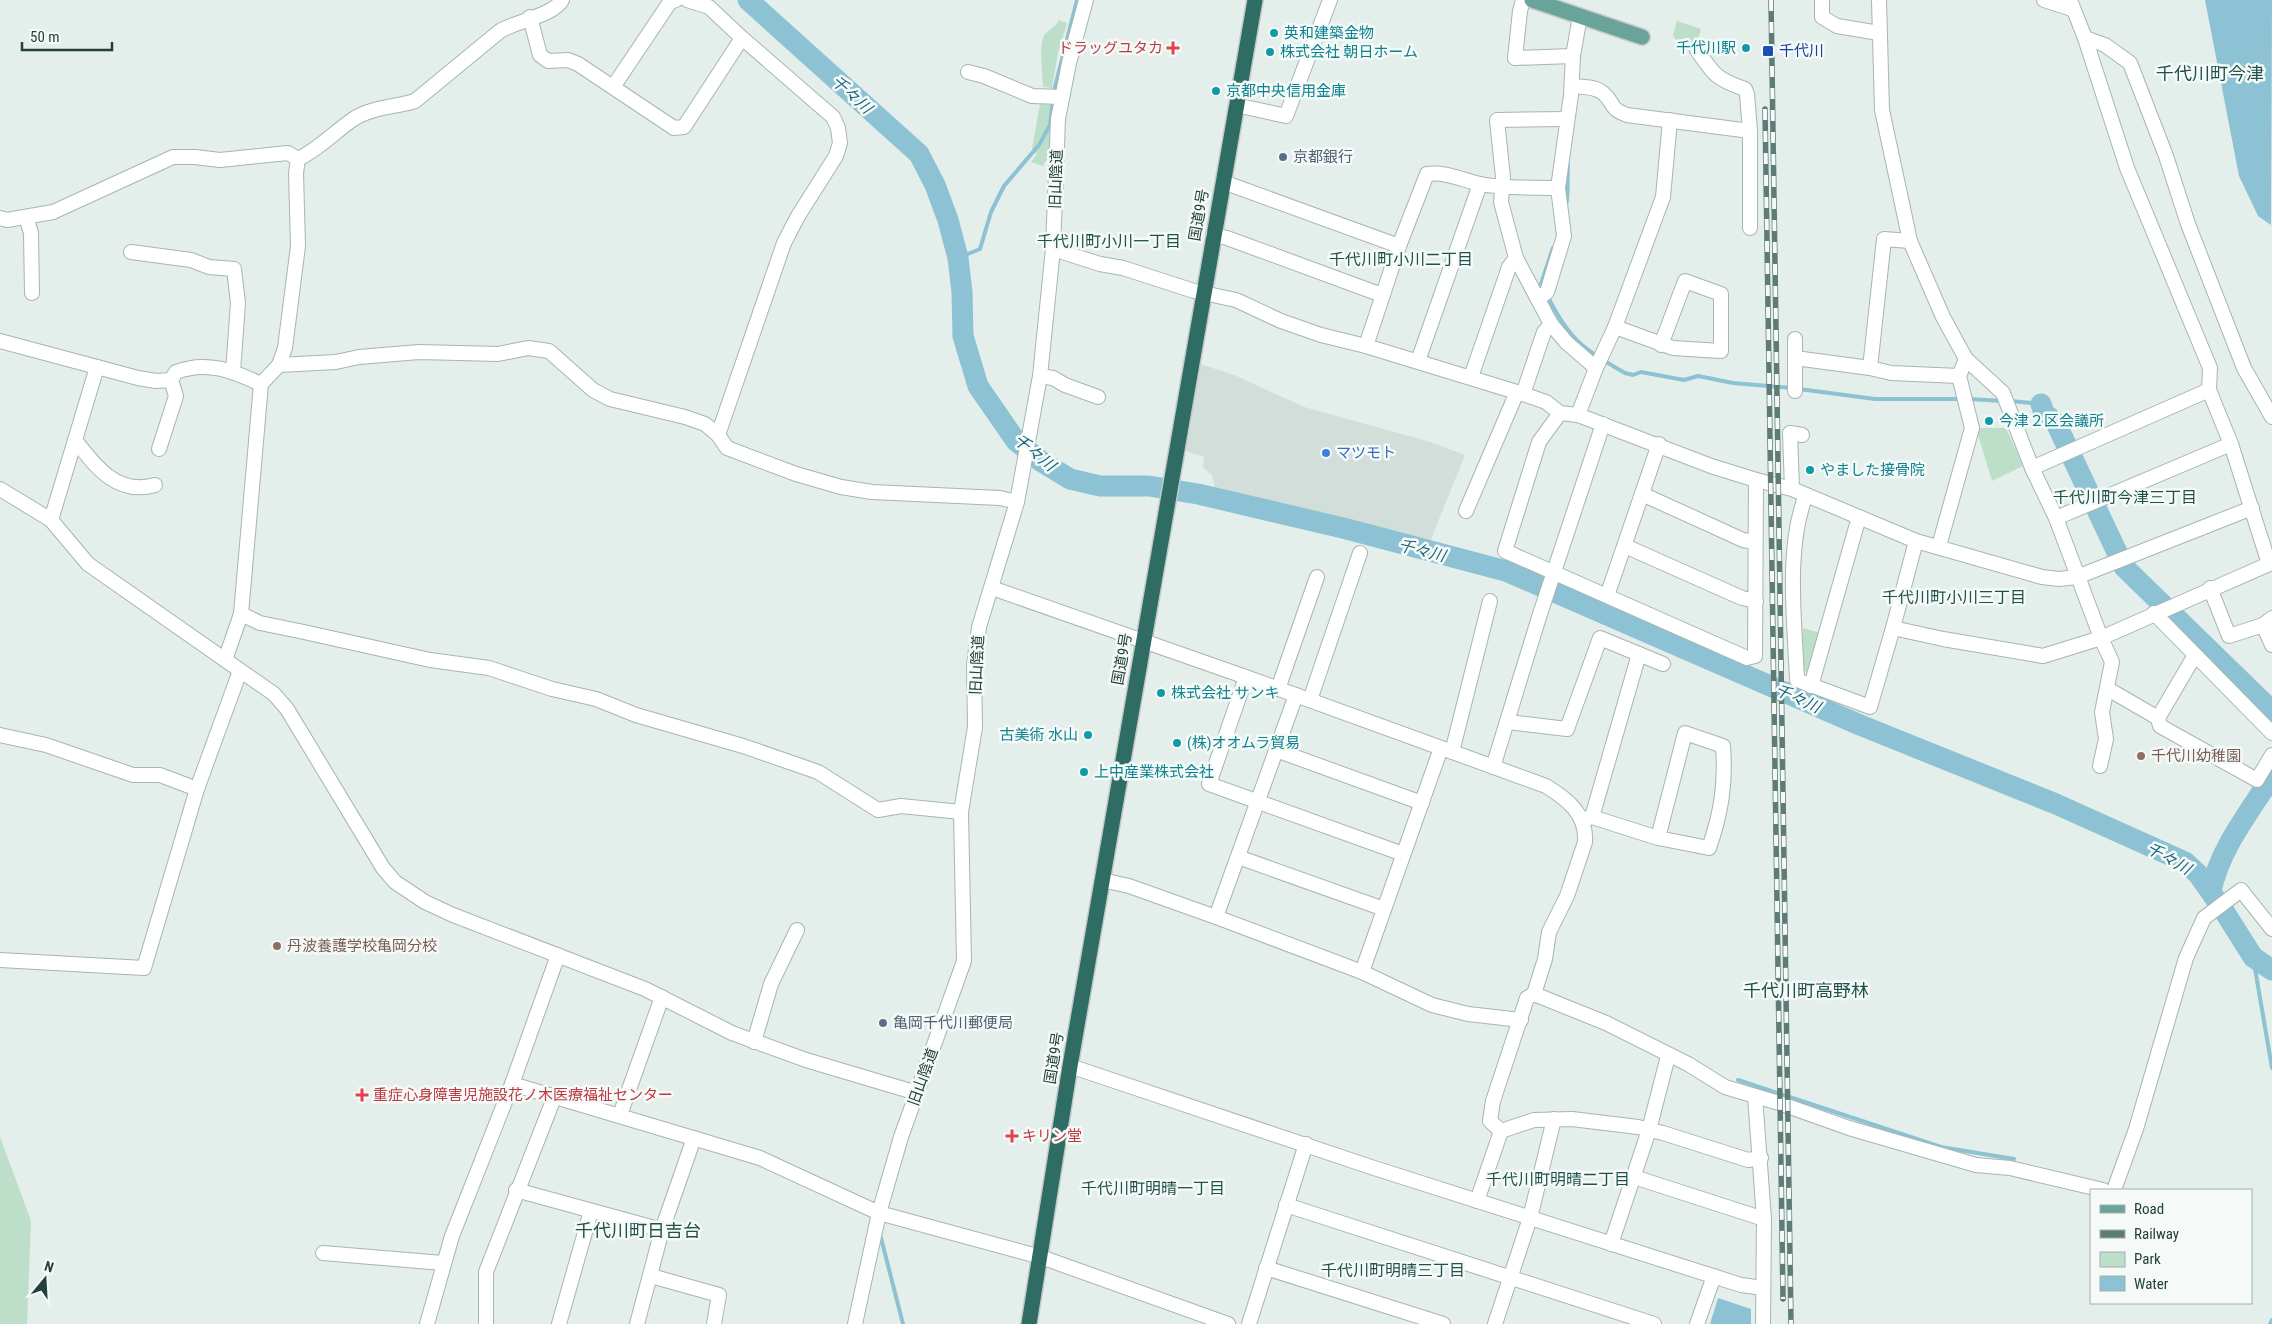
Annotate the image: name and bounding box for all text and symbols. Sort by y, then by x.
scale bar [22,20,112,52]
place label: 英和建築金物 [1284,24,1374,42]
marker: 英和建築金物 [1268,27,1280,39]
text: 50 m [30,28,60,46]
place label: ドラッグユタカ [1058,39,1163,57]
place label: 千代川駅 [1676,39,1736,57]
marker: ドラッグユタカ [1167,42,1179,54]
marker: 千代川駅 [1740,42,1752,54]
place label: 千代川 [1779,42,1824,60]
place label: 株式会社 朝日ホーム [1280,43,1418,61]
marker: 千代川 [1761,44,1775,58]
marker: 株式会社 朝日ホーム [1264,46,1276,58]
district label: 千代川町今津 [2156,63,2264,84]
water label: 千々川 [827,71,877,119]
place label: 京都中央信用金庫 [1226,82,1346,100]
marker: 京都中央信用金庫 [1210,85,1222,97]
place label: 京都銀行 [1293,148,1353,166]
street label: 旧山陰道 [1046,149,1066,209]
marker: 京都銀行 [1277,151,1289,163]
street label: 国道9号 [1186,188,1212,242]
district label: 千代川町小川一丁目 [1037,232,1181,251]
district label: 千代川町小川二丁目 [1329,250,1473,269]
place label: 今津２区会議所 [1999,412,2104,430]
marker: 今津２区会議所 [1983,415,1995,427]
water label: 千々川 [1010,430,1061,476]
place label: マツモト [1336,444,1396,462]
marker: マツモト [1320,447,1332,459]
place label: やました接骨院 [1820,461,1925,479]
marker: やました接骨院 [1804,464,1816,476]
district label: 千代川町今津三丁目 [2053,488,2197,507]
water label: 千々川 [1396,535,1449,566]
district label: 千代川町小川三丁目 [1882,588,2026,607]
street label: 国道9号 [1109,632,1135,686]
street label: 旧山陰道 [966,635,988,695]
water label: 千々川 [1772,680,1825,718]
place label: 株式会社 サンキ [1171,684,1279,702]
marker: 株式会社 サンキ [1155,687,1167,699]
place label: 古美術 水山 [1000,726,1078,744]
marker: 古美術 水山 [1082,729,1094,741]
place label: (株)オオムラ貿易 [1187,734,1300,752]
marker: (株)オオムラ貿易 [1171,737,1183,749]
place label: 千代川幼稚園 [2151,747,2241,765]
marker: 千代川幼稚園 [2135,750,2147,762]
place label: 上中産業株式会社 [1094,763,1214,781]
marker: 上中産業株式会社 [1078,766,1090,778]
water label: 千々川 [2143,838,2196,879]
place label: 丹波養護学校亀岡分校 [287,937,437,955]
marker: 丹波養護学校亀岡分校 [271,940,283,952]
district label: 千代川町高野林 [1743,980,1869,1001]
place label: 亀岡千代川郵便局 [893,1014,1013,1032]
marker: 亀岡千代川郵便局 [877,1017,889,1029]
street label: 国道9号 [1041,1031,1067,1085]
street label: 旧山陰道 [904,1046,942,1108]
place label: 重症心身障害児施設花ノ木医療福祉センター [373,1086,673,1104]
marker: 重症心身障害児施設花ノ木医療福祉センター [355,1088,369,1102]
place label: キリン堂 [1022,1127,1082,1145]
marker: キリン堂 [1006,1130,1018,1142]
district label: 千代川町明晴二丁目 [1486,1170,1630,1189]
district label: 千代川町明晴一丁目 [1081,1179,1225,1198]
legend [2090,1189,2252,1304]
text: Road [2134,1200,2164,1218]
district label: 千代川町日吉台 [575,1220,701,1241]
text: Railway [2134,1225,2179,1243]
text: Park [2134,1250,2161,1268]
north arrow [20,1254,70,1304]
text: N [42,1258,56,1276]
district label: 千代川町明晴三丁目 [1321,1261,1465,1280]
text: Water [2134,1275,2169,1293]

